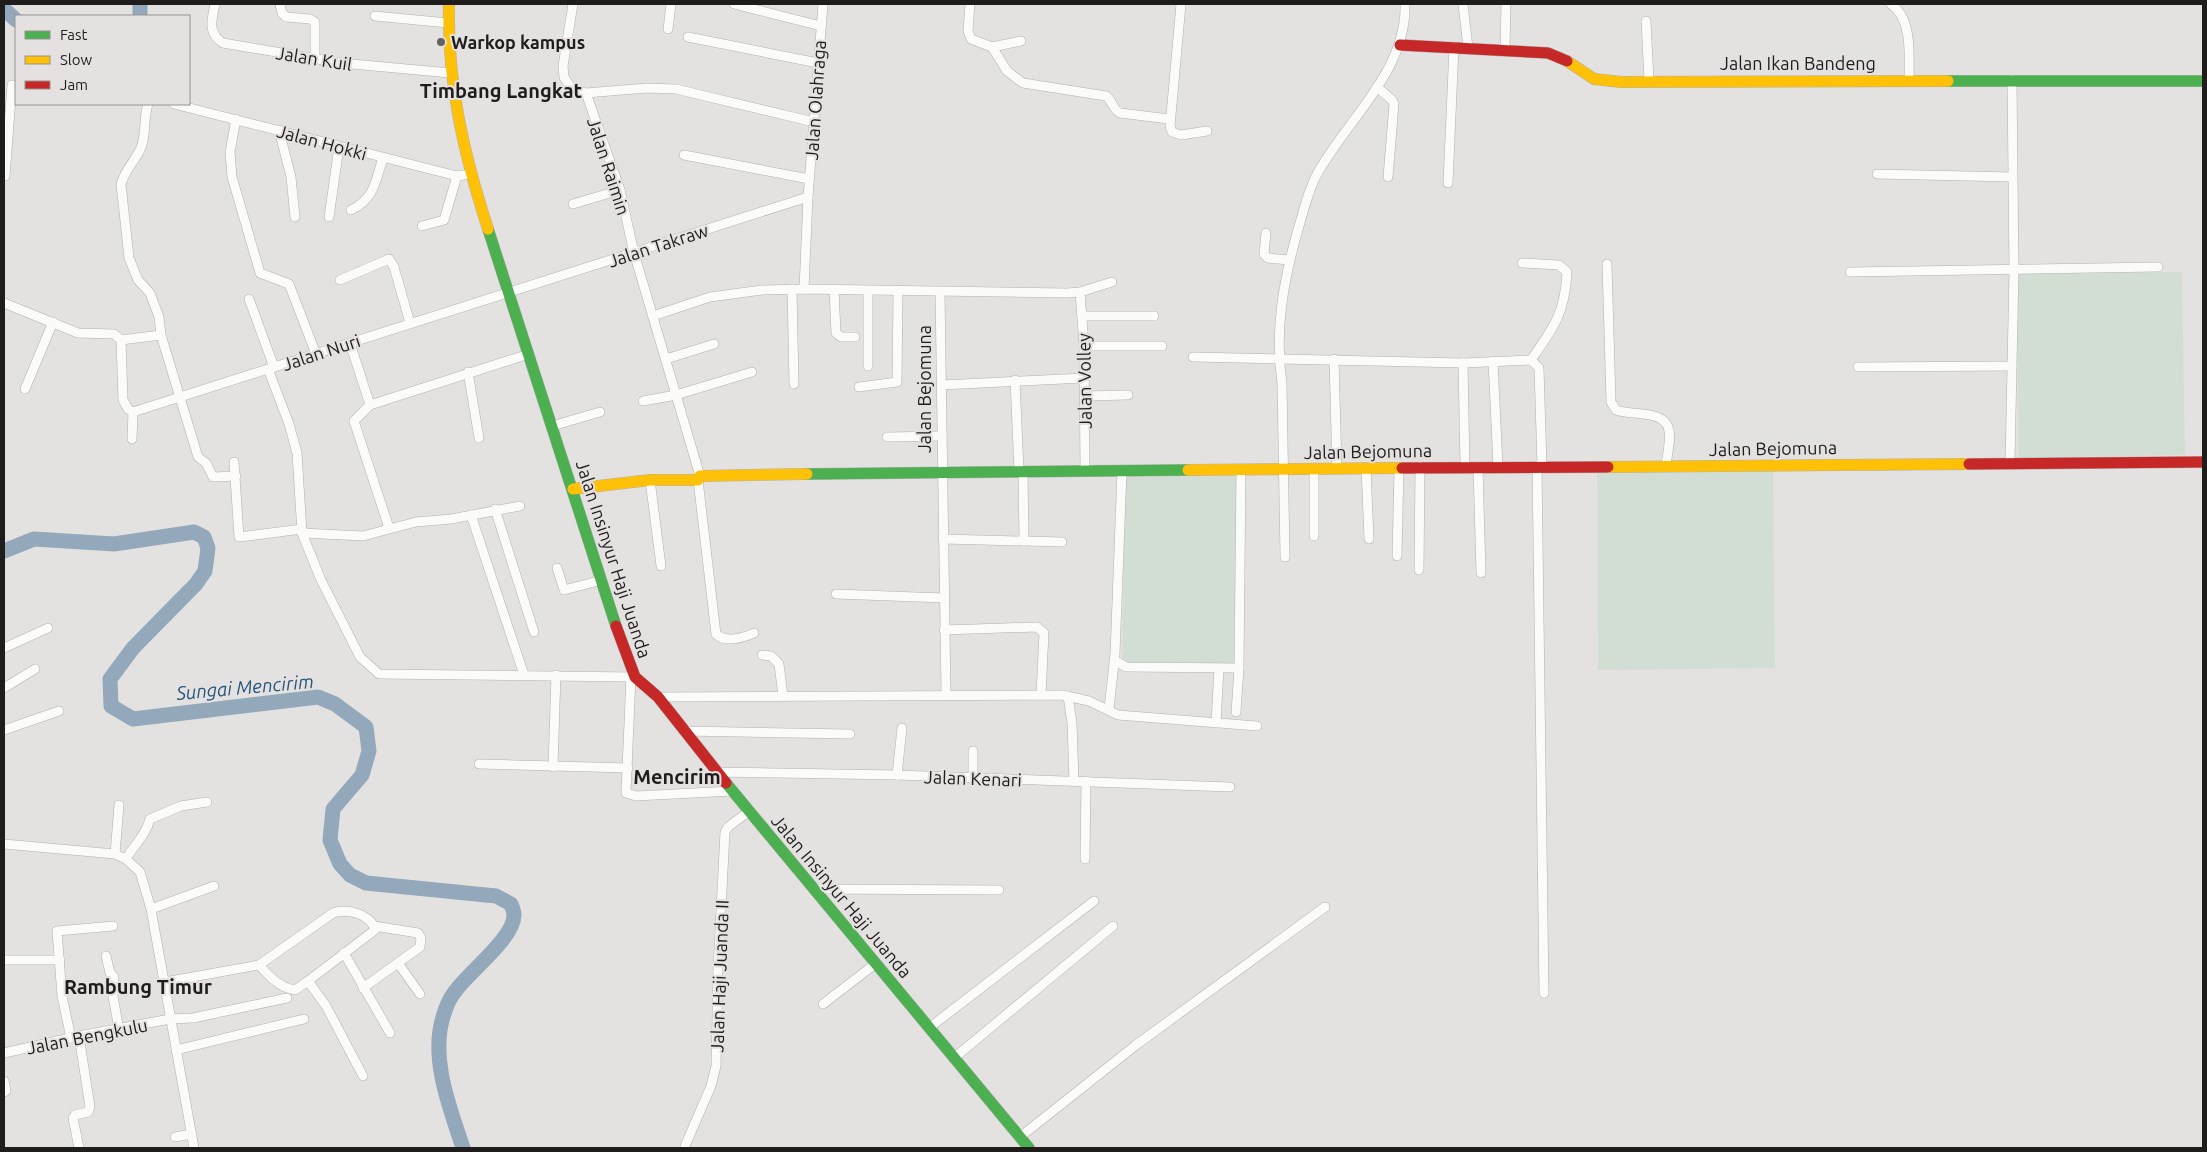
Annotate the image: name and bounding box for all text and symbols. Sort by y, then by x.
legend [15,15,190,105]
text: Fast [60,26,88,43]
place label: Warkop kampus [451,32,585,52]
marker: Warkop kampus [435,36,447,48]
street label: Jalan Olahraga [801,39,829,161]
street label: Jalan Kuil [275,42,354,74]
text: Slow [60,51,93,68]
street label: Jalan Ikan Bandeng [1720,53,1876,73]
text: Jam [60,76,88,93]
district label: Timbang Langkat [420,79,583,102]
street label: Jalan Raimin [584,115,634,217]
street label: Jalan Hokki [275,120,369,164]
street label: Jalan Takraw [605,219,711,271]
street label: Jalan Bejomuna [914,325,934,453]
street label: Jalan Nuri [279,330,363,374]
street label: Jalan Volley [1073,333,1095,429]
street label: Jalan Bejomuna [1709,437,1837,459]
street label: Jalan Bejomuna [1304,440,1432,462]
street label: Jalan Insinyur Haji Juanda [573,458,655,660]
water label: Sungai Mencirim [174,670,315,704]
district label: Mencirim [633,765,721,788]
street label: Jalan Kenari [924,766,1022,790]
street label: Jalan Insinyur Haji Juanda [768,810,916,982]
street label: Jalan Haji Juanda II [706,899,732,1053]
district label: Rambung Timur [64,975,213,998]
street label: Jalan Bengkulu [25,1014,149,1058]

